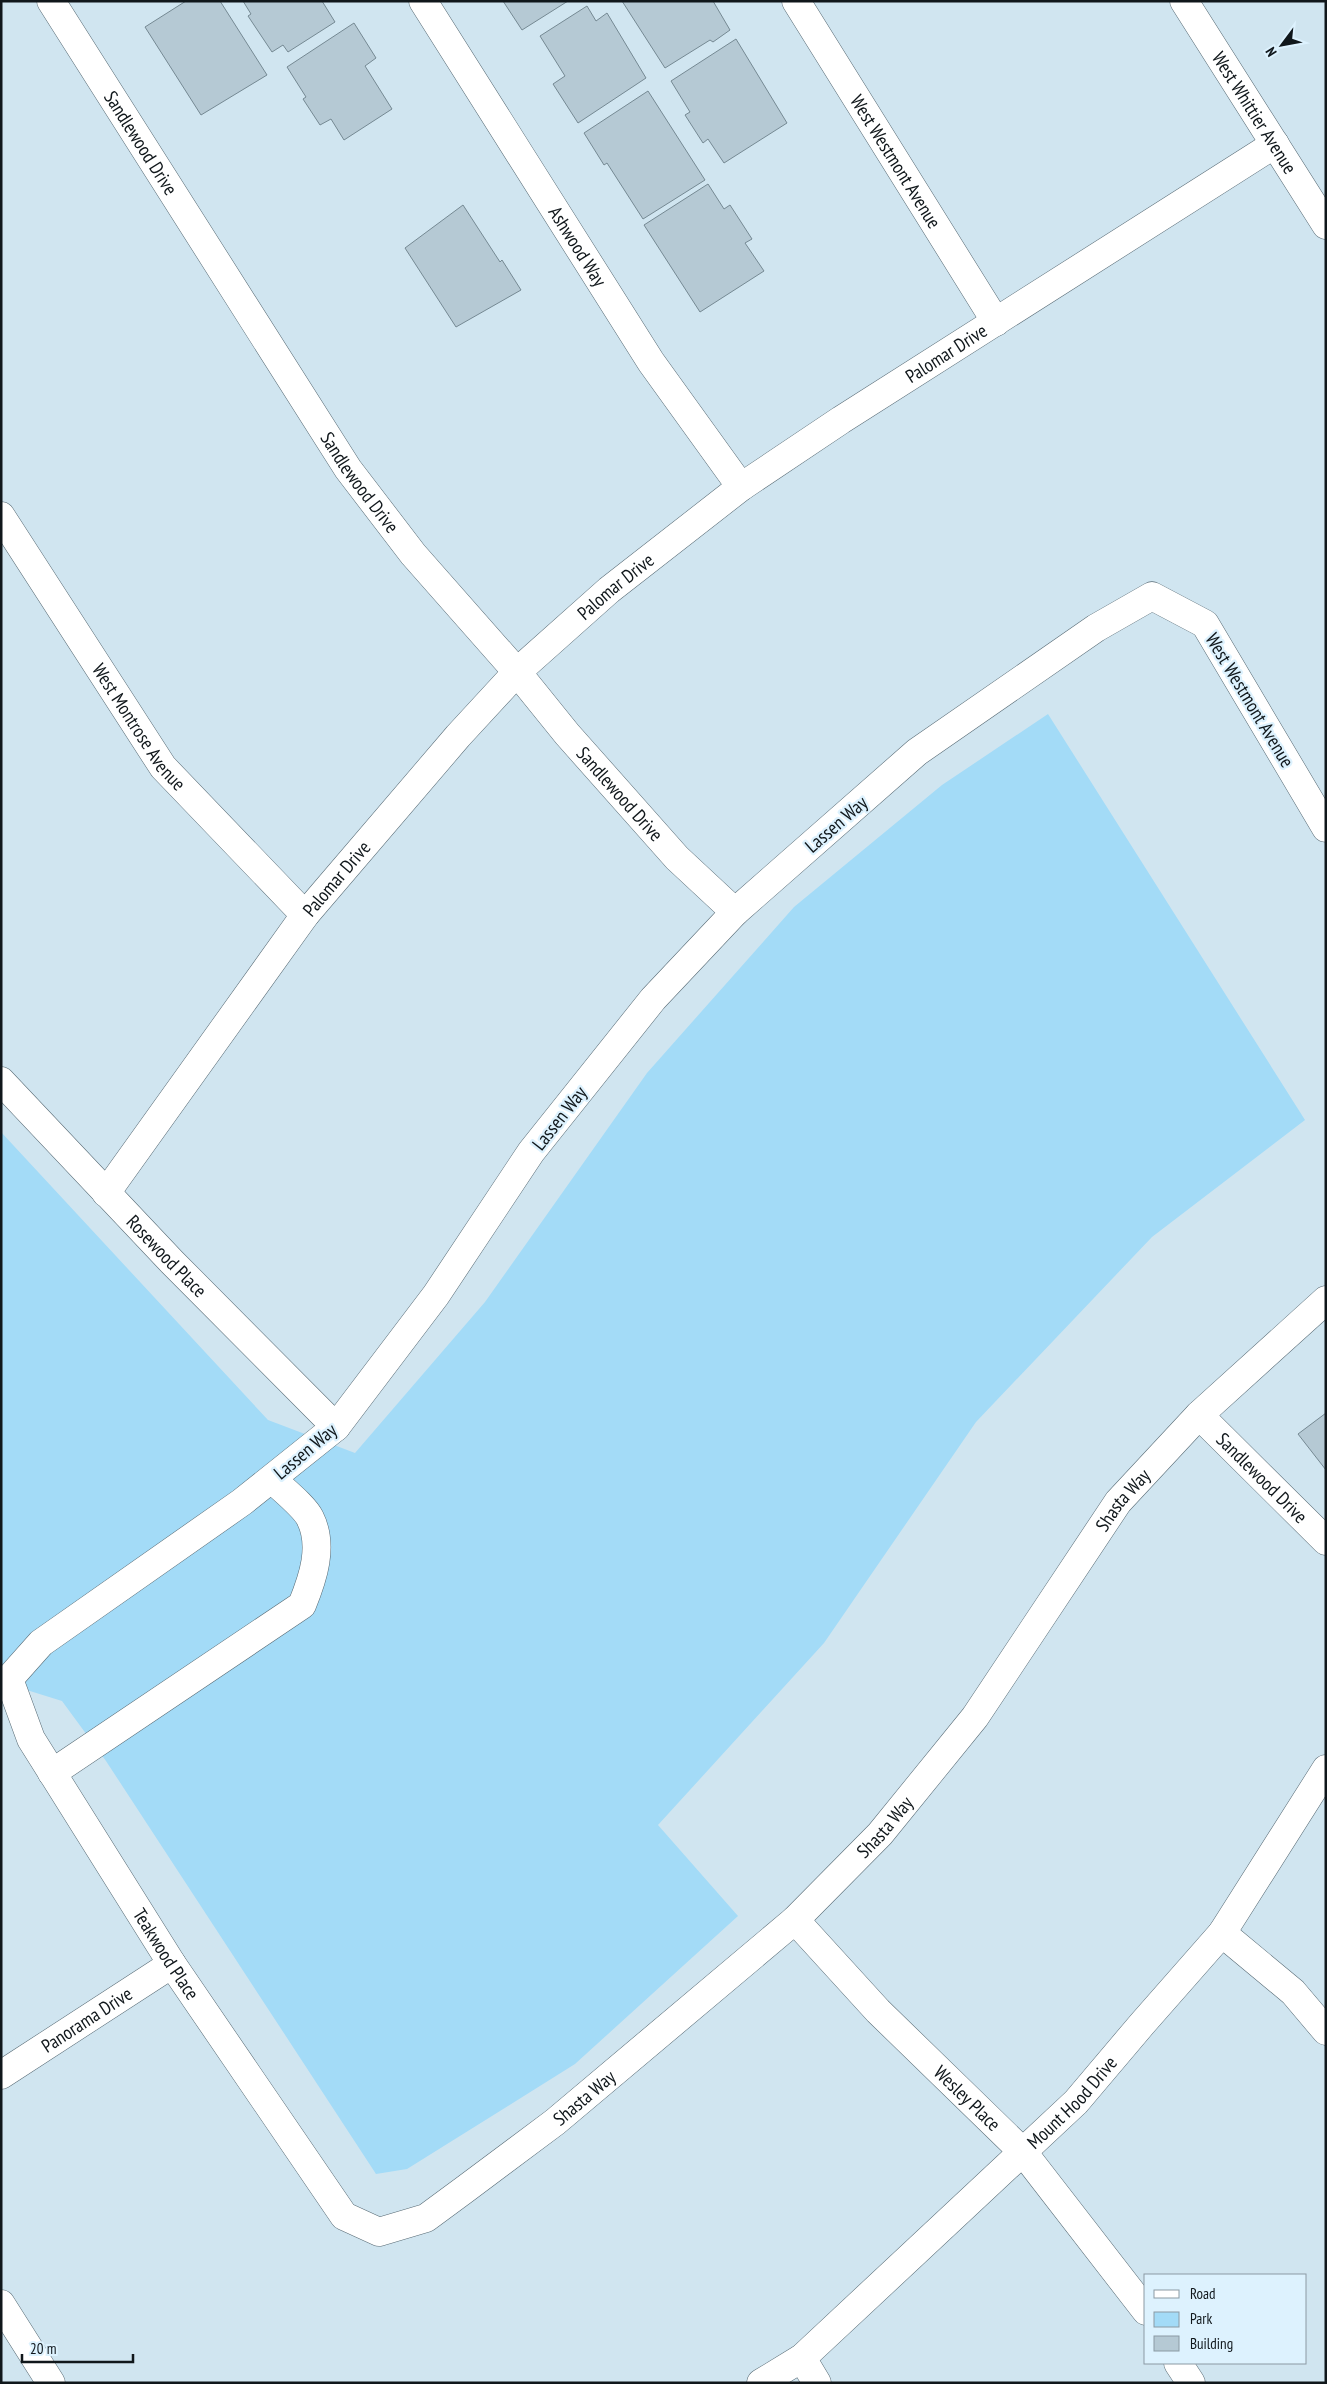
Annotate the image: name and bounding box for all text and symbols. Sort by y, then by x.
north arrow [1257,20,1307,70]
text: N [1261,44,1281,60]
street label: West Whittier Avenue [1207,47,1302,178]
street label: Sandlewood Drive [99,86,183,200]
street label: West Westmont Avenue [845,90,947,233]
street label: Ashwood Way [544,202,613,291]
street label: Palomar Drive [901,318,992,388]
street label: Sandlewood Drive [316,427,404,538]
street label: Palomar Drive [572,548,659,625]
street label: West Westmont Avenue [1200,628,1300,772]
street label: West Montrose Avenue [87,659,191,795]
street label: Sandlewood Drive [572,741,668,846]
street label: Lassen Way [800,790,873,858]
street label: Palomar Drive [297,836,375,921]
street label: Lassen Way [527,1080,592,1155]
street label: Rosewood Place [122,1210,212,1302]
street label: Lassen Way [269,1417,342,1484]
street label: Sandlewood Drive [1212,1427,1313,1528]
street label: Shasta Way [1090,1463,1156,1536]
street label: Shasta Way [851,1791,918,1863]
street label: Teakwood Place [128,1904,205,2004]
street label: Panorama Drive [37,1981,137,2058]
street label: Mount Hood Drive [1022,2051,1122,2154]
street label: Wesley Place [929,2060,1006,2136]
street label: Shasta Way [548,2064,621,2131]
legend [1144,2274,1307,2364]
text: Road [1190,2284,1216,2303]
text: Park [1190,2309,1212,2328]
scale bar [22,2332,134,2364]
text: Building [1190,2334,1233,2353]
text: 20 m [30,2339,56,2358]

